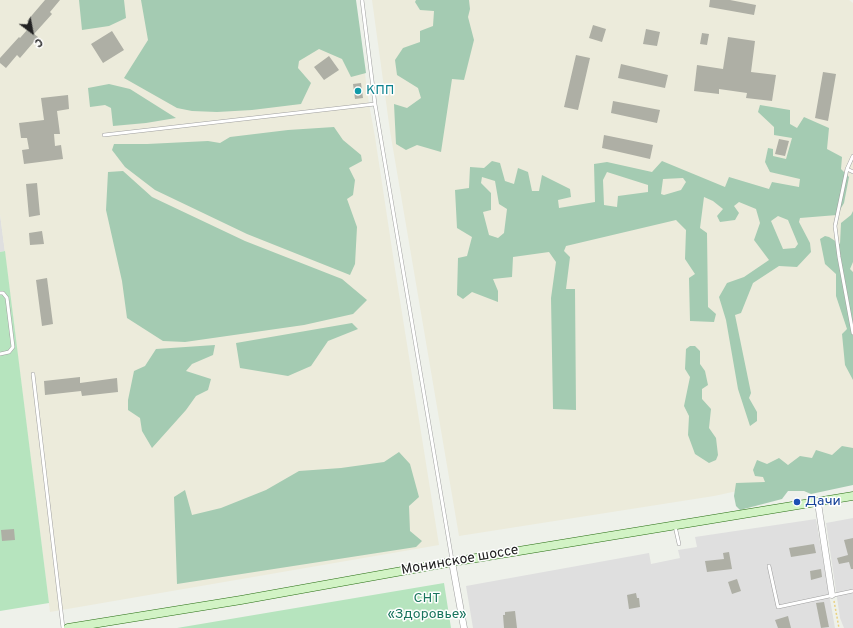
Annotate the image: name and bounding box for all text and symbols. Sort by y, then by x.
north arrow [12,12,52,52]
text: С [32,34,45,50]
place label: КПП [366,83,394,99]
marker: КПП [353,86,363,96]
place label: Дачи [805,494,841,510]
marker: Дачи [792,497,802,507]
street label: Монинское шоссе [400,542,520,580]
park label: СНТ «Здоровье» [387,591,467,624]

